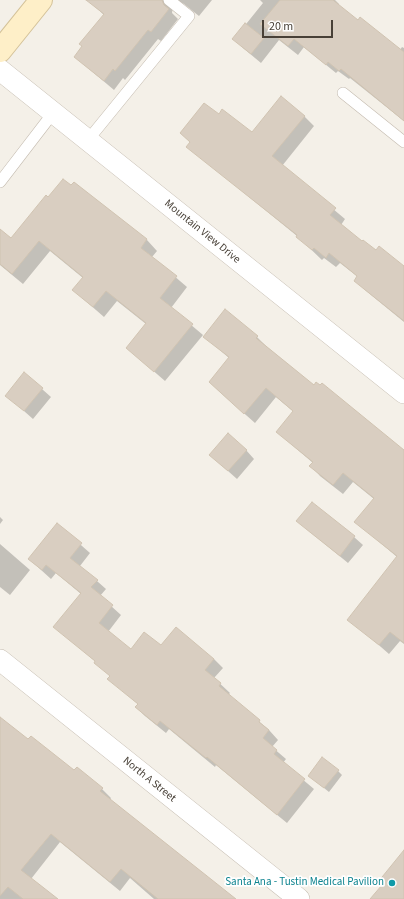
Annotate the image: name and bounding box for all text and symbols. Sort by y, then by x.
scale bar [264,12,335,38]
text: 20 m [269,18,293,35]
street label: Mountain View Drive [161,197,243,267]
street label: North A Street [120,755,178,805]
place label: Santa Ana - Tustin Medical Pavilion [225,876,384,890]
marker: Santa Ana - Tustin Medical Pavilion [387,878,397,888]

